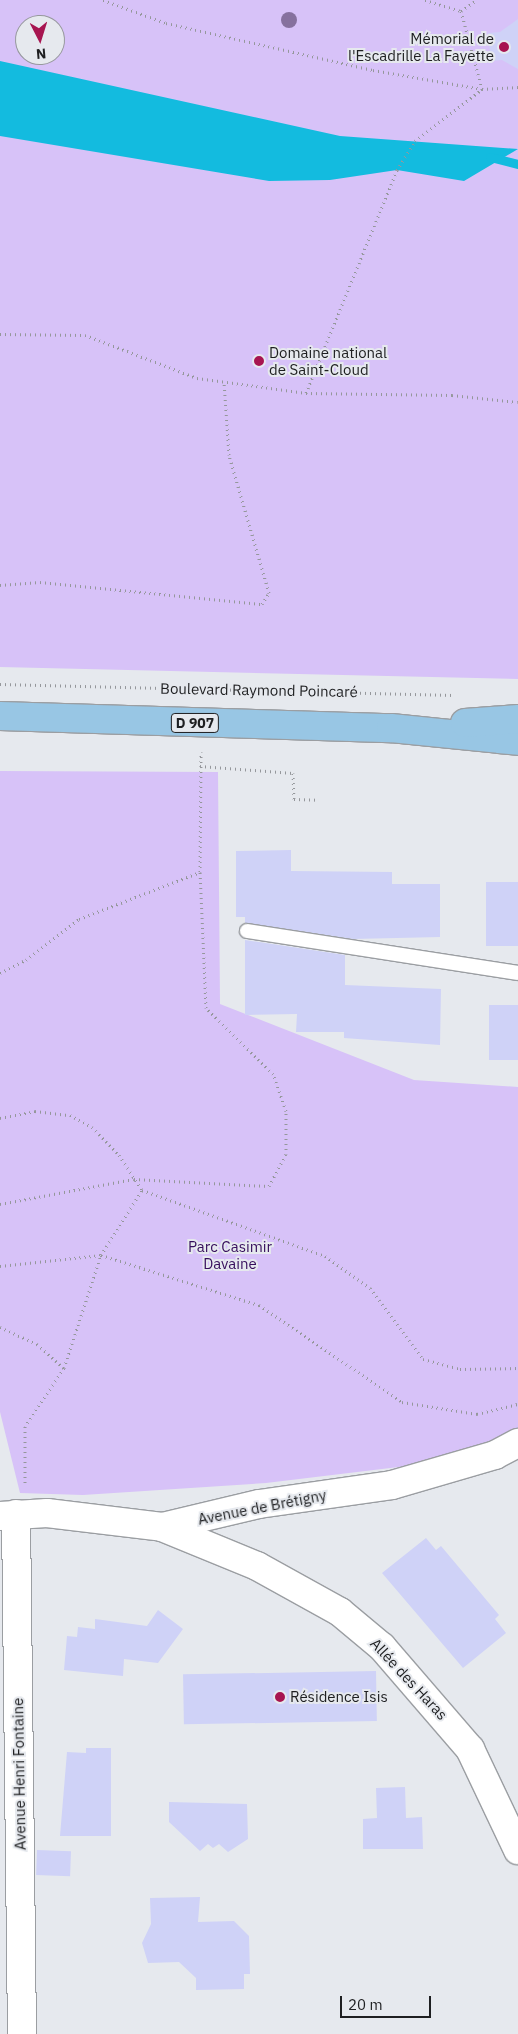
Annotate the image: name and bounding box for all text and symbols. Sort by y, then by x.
north arrow [15,15,65,65]
place label: Mémorial de l'Escadrille La Fayette [348,29,494,64]
marker: Mémorial de l'Escadrille La Fayette [498,41,510,53]
text: N [35,45,47,63]
place label: Domaine national de Saint-Cloud [269,343,387,378]
marker: Domaine national de Saint-Cloud [253,355,265,367]
street label: Boulevard Raymond Poincaré [160,679,358,701]
road number: D 907 [170,711,220,734]
park label: Parc Casimir Davaine [188,1237,272,1272]
street label: Avenue de Brétigny [196,1486,328,1528]
street label: Allée des Haras [367,1635,451,1723]
place label: Résidence Isis [290,1688,388,1706]
marker: Résidence Isis [274,1691,286,1703]
street label: Avenue Henri Fontaine [9,1698,29,1850]
scale bar [343,1986,434,2018]
text: 20 m [348,1995,383,2014]

